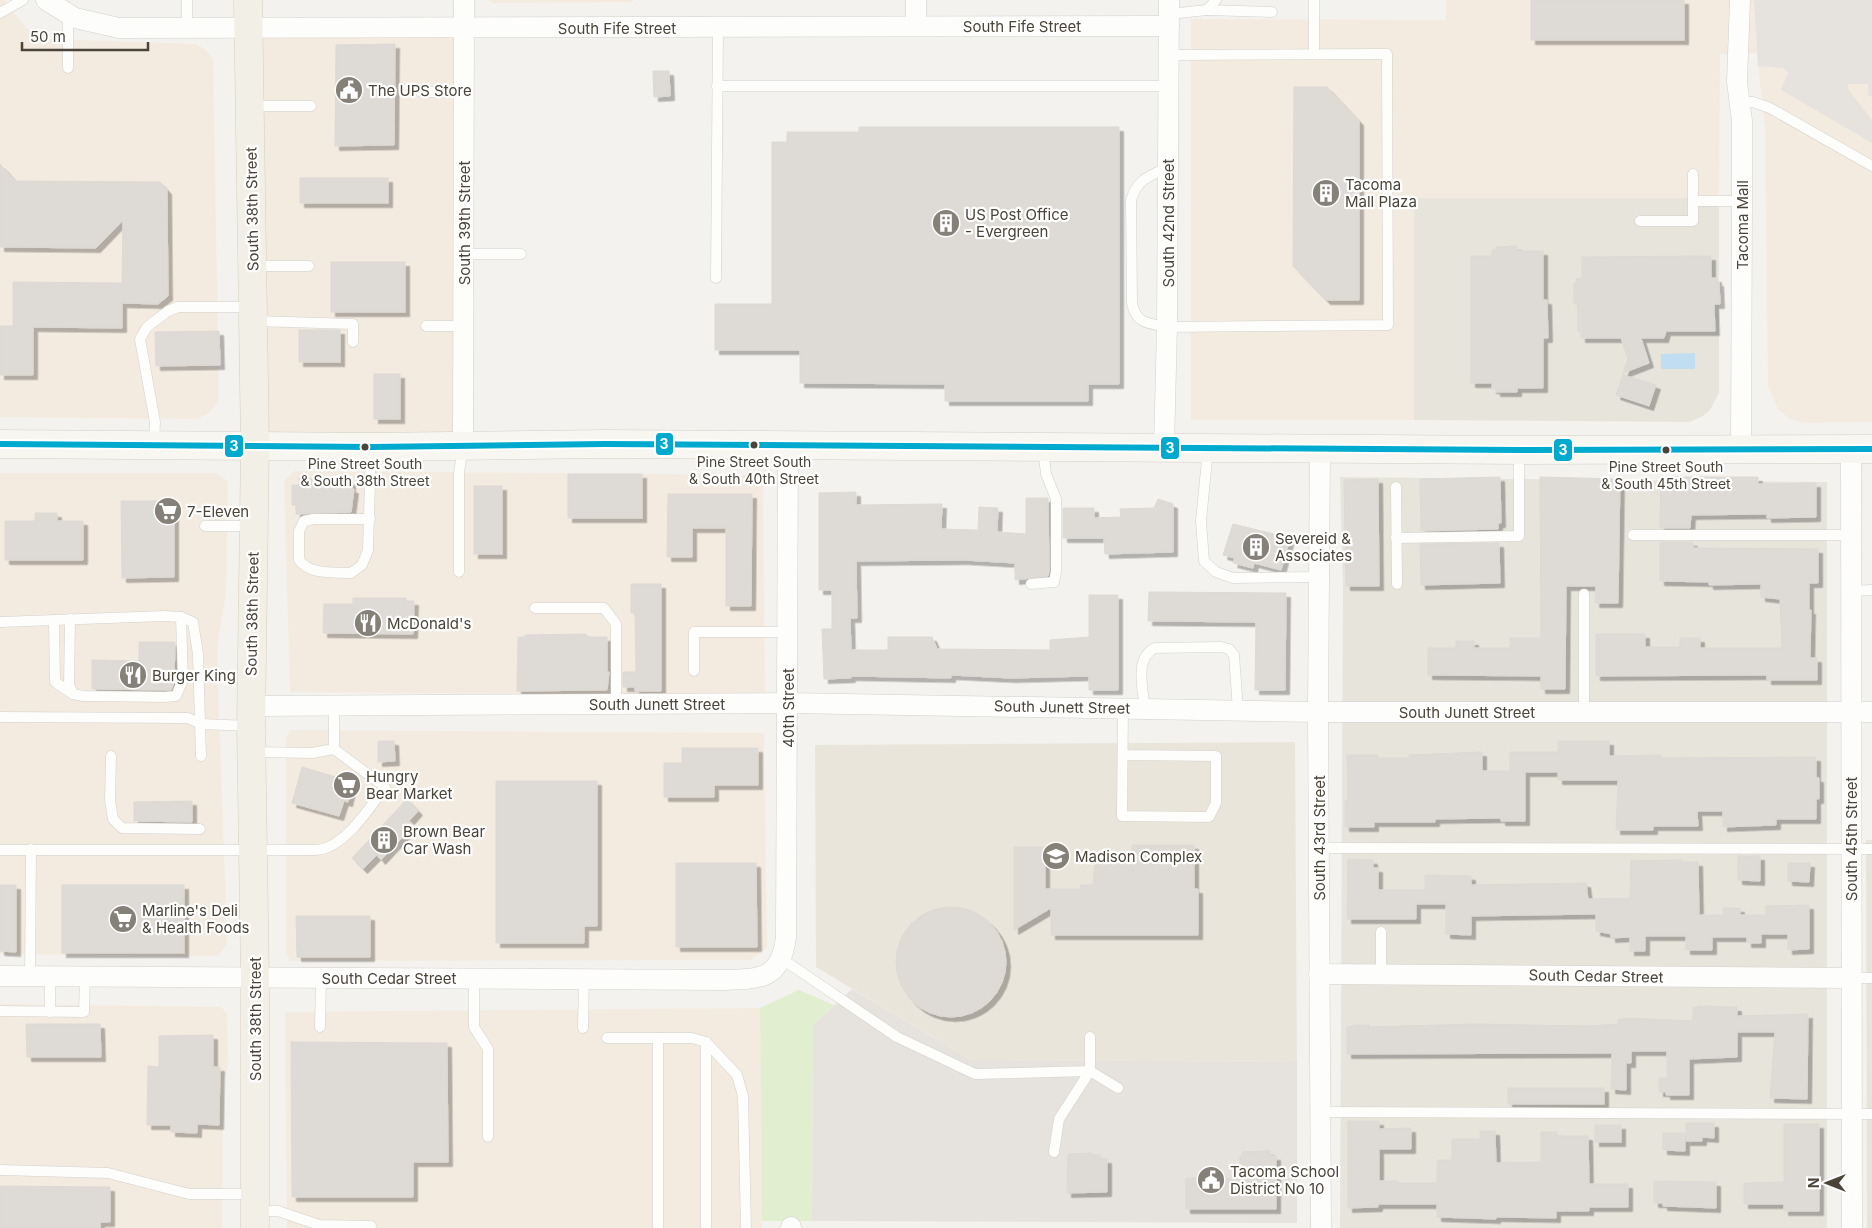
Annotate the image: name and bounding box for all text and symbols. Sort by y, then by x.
street label: South Fife Street [963,17,1081,36]
street label: South Fife Street [558,19,676,38]
scale bar [22,20,149,52]
text: 50 m [30,27,66,46]
public building icon: The UPS Store [334,75,364,105]
place label: The UPS Store [368,81,472,100]
street label: South 38th Street [241,147,263,271]
street label: South 42nd Street [1159,158,1178,287]
street label: South 39th Street [455,161,474,285]
place label: Tacoma Mall Plaza [1345,175,1417,211]
building icon: Tacoma Mall Plaza [1311,178,1341,208]
street label: Tacoma Mall [1733,180,1752,270]
place label: US Post Office - Evergreen [965,205,1068,241]
building icon: US Post Office - Evergreen [931,208,961,238]
line badge: 3 [655,432,674,456]
line badge: 3 [224,434,244,458]
text: 3 [659,435,669,452]
line badge: 3 [1160,436,1180,460]
text: 3 [229,437,239,454]
line badge: 3 [1553,438,1573,462]
text: 3 [1165,439,1175,456]
marker: Pine Street South & South 40th Street [749,440,759,450]
text: 3 [1558,441,1568,458]
marker: Pine Street South & South 38th Street [360,442,370,452]
marker: Pine Street South & South 45th Street [1661,445,1671,455]
place label: Pine Street South & South 40th Street [689,453,819,487]
place label: Pine Street South & South 38th Street [300,455,430,489]
place label: Pine Street South & South 45th Street [1601,458,1731,492]
supermarket icon: 7-Eleven [153,496,183,526]
place label: 7-Eleven [187,502,249,521]
place label: Severeid & Associates [1275,529,1352,565]
building icon: Severeid & Associates [1241,532,1271,562]
street label: South 38th Street [241,552,263,676]
restaurant icon: McDonald's [353,608,383,638]
place label: McDonald's [387,614,472,633]
restaurant icon: Burger King [118,660,148,690]
place label: Burger King [152,666,236,685]
street label: 40th Street [779,668,798,748]
street label: South Junett Street [589,695,725,714]
street label: South Junett Street [994,696,1130,718]
street label: South Junett Street [1399,703,1535,722]
place label: Hungry Bear Market [366,767,452,803]
supermarket icon: Hungry Bear Market [332,770,362,800]
street label: South 43rd Street [1310,775,1329,901]
street label: South 45th Street [1842,777,1861,901]
place label: Brown Bear Car Wash [403,822,485,858]
building icon: Brown Bear Car Wash [369,825,399,855]
school or university icon: Madison Complex [1041,841,1071,871]
place label: Madison Complex [1075,847,1202,866]
place label: Marline's Deli & Health Foods [142,901,250,937]
supermarket icon: Marline's Deli & Health Foods [108,904,138,934]
street label: South 38th Street [246,957,265,1081]
street label: South Cedar Street [1528,965,1664,987]
street label: South Cedar Street [322,969,457,988]
north arrow [1802,1158,1852,1208]
place label: Tacoma School District No 10 [1230,1162,1339,1198]
public building icon: Tacoma School District No 10 [1196,1165,1226,1195]
text: N [1805,1178,1822,1188]

